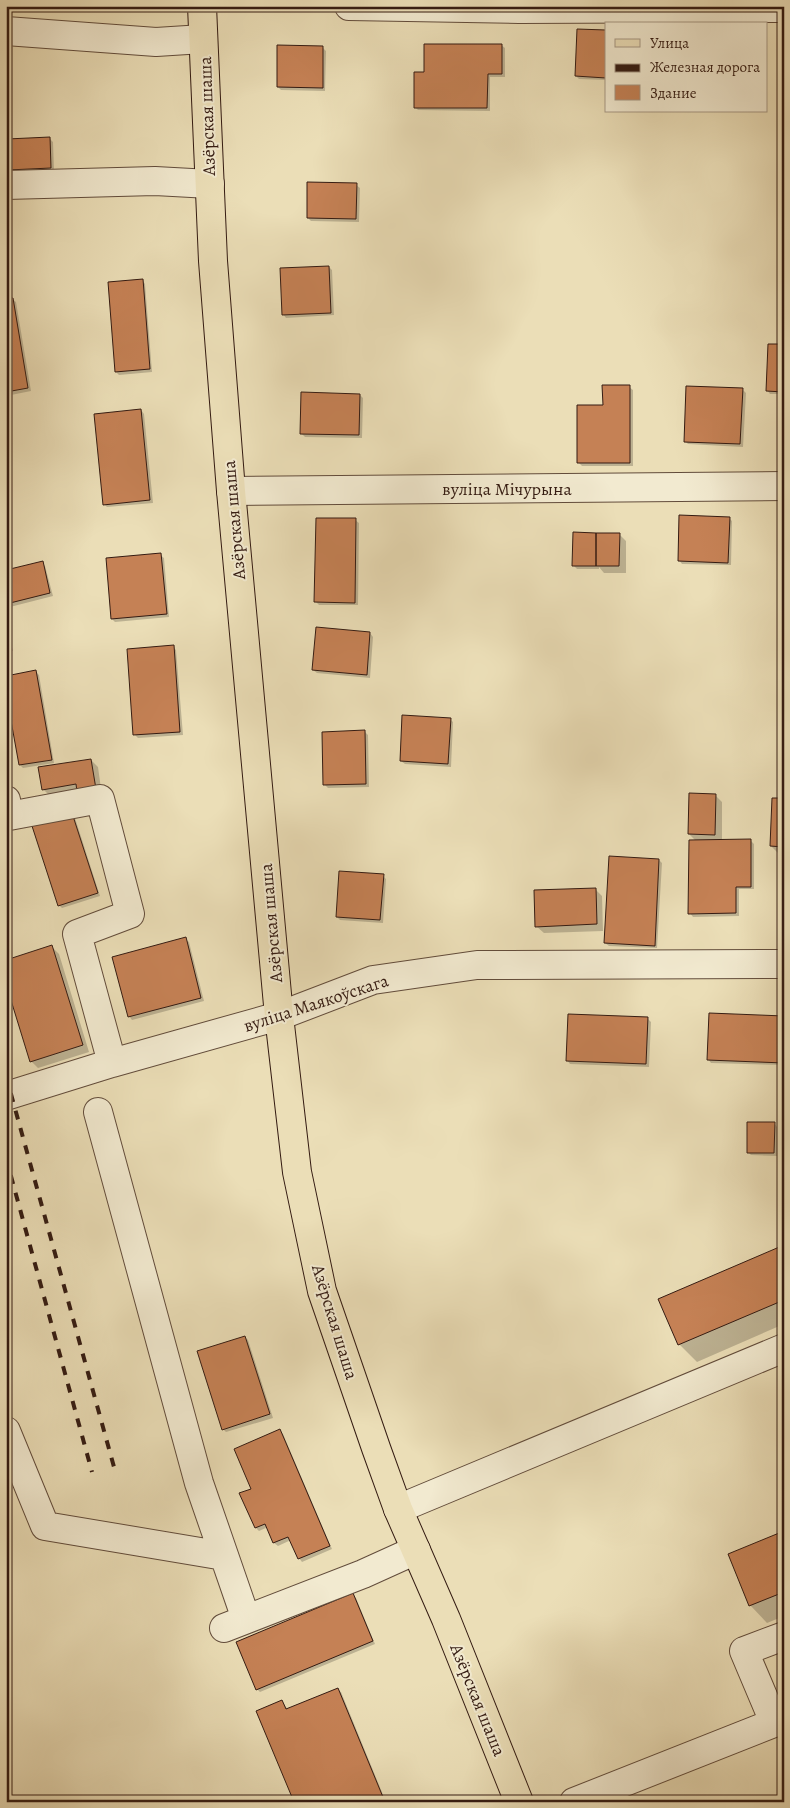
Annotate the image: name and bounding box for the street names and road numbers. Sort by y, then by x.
street label: Азёрская шаша [193,55,221,177]
street label: Азёрская шаша [217,459,251,581]
street label: вуліца Мічурына [442,477,573,501]
street label: Азёрская шаша [254,862,288,984]
street label: вуліца Маякоўскага [240,968,392,1038]
street label: Азёрская шаша [306,1260,364,1383]
street label: Азёрская шаша [444,1639,512,1760]

